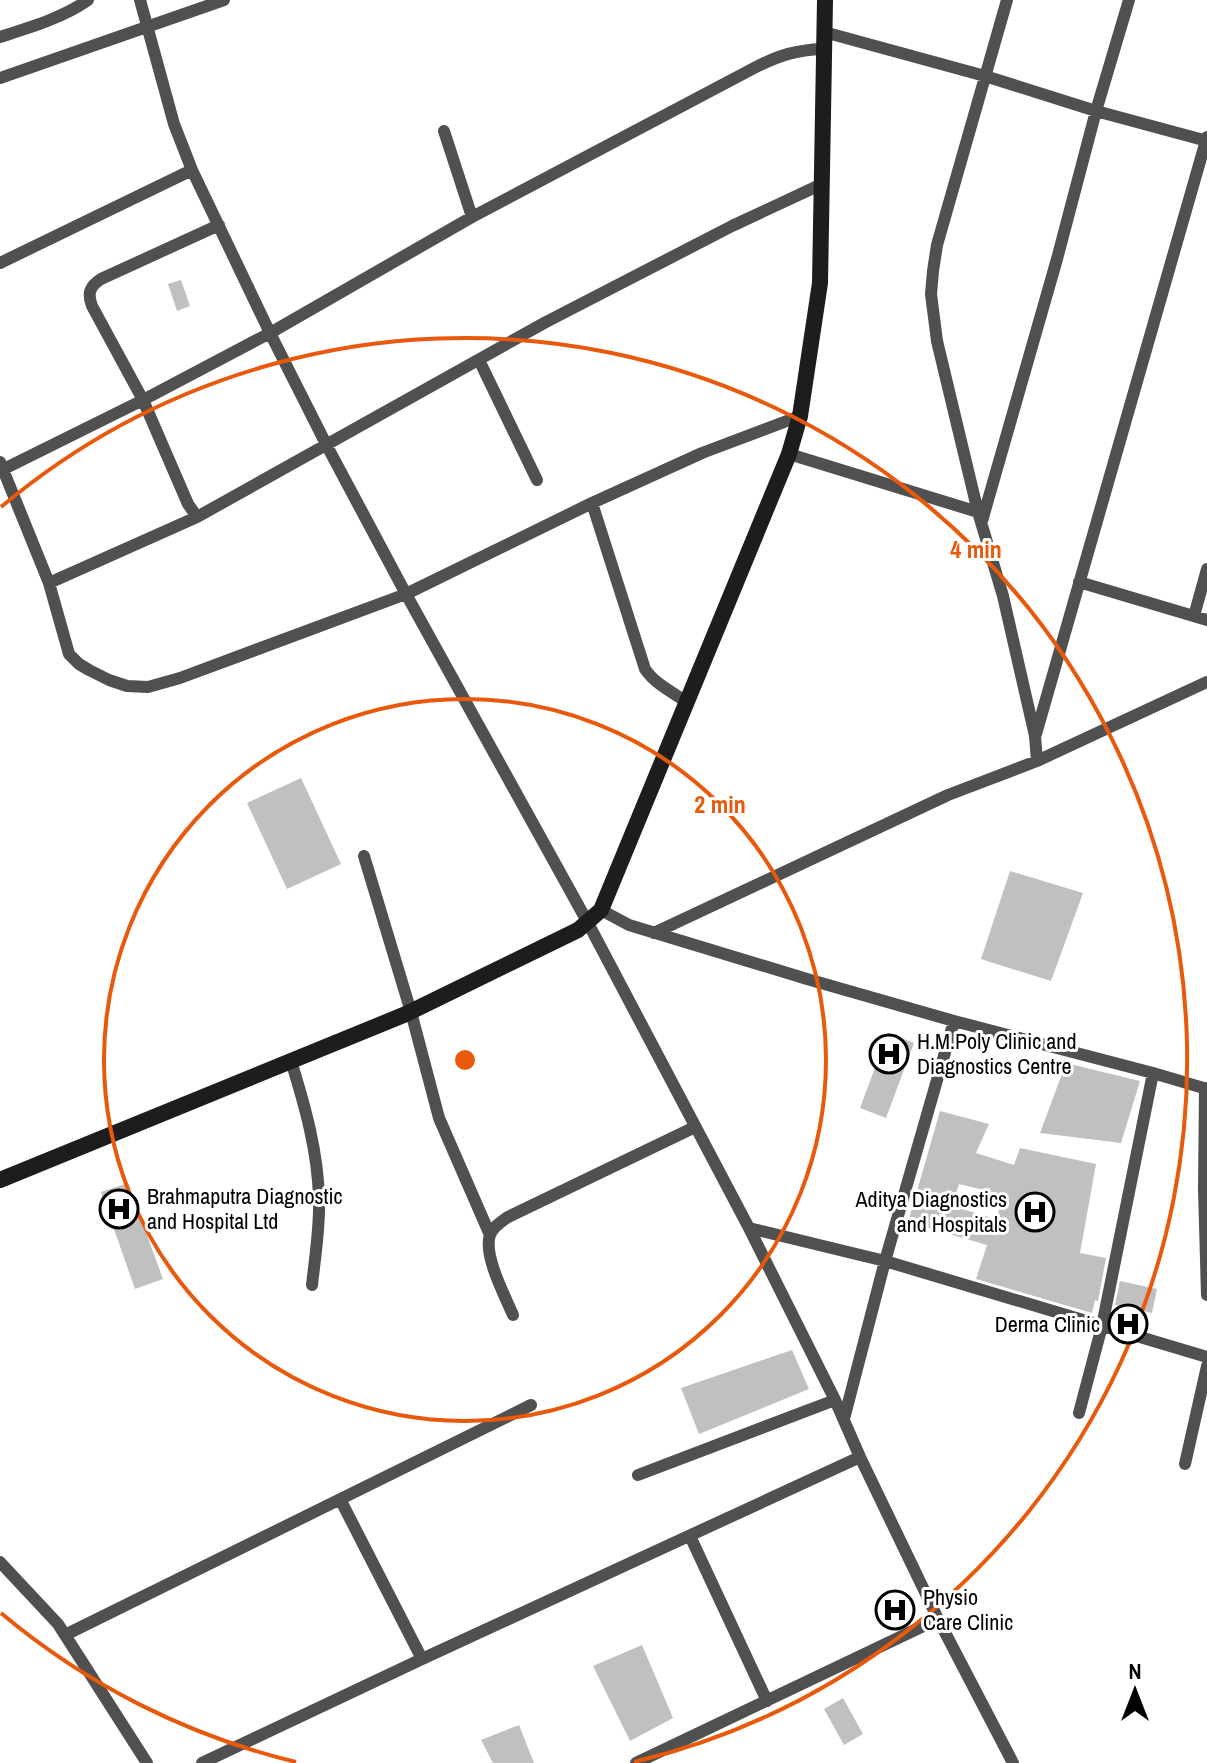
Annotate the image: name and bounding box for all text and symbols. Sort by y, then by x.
text: 4 min [950,533,1002,565]
text: 2 min [694,788,746,820]
place label: H.M.Poly Clinic and Diagnostics Centre [917,1026,1076,1081]
hospital icon: H.M.Poly Clinic and Diagnostics Centre [868,1033,910,1075]
centre of rings [451,1046,479,1074]
place label: Brahmaputra Diagnostic and Hospital Ltd [147,1181,343,1236]
place label: Aditya Diagnostics and Hospitals [855,1184,1007,1239]
hospital icon: Brahmaputra Diagnostic and Hospital Ltd [98,1188,140,1230]
hospital icon: Aditya Diagnostics and Hospitals [1014,1191,1056,1233]
hospital icon: Derma Clinic [1107,1303,1149,1345]
place label: Derma Clinic [995,1309,1100,1339]
place label: Physio Care Clinic [923,1582,1013,1637]
hospital icon: Physio Care Clinic [874,1589,916,1631]
north arrow [1095,1651,1175,1731]
text: N [1128,1656,1142,1686]

